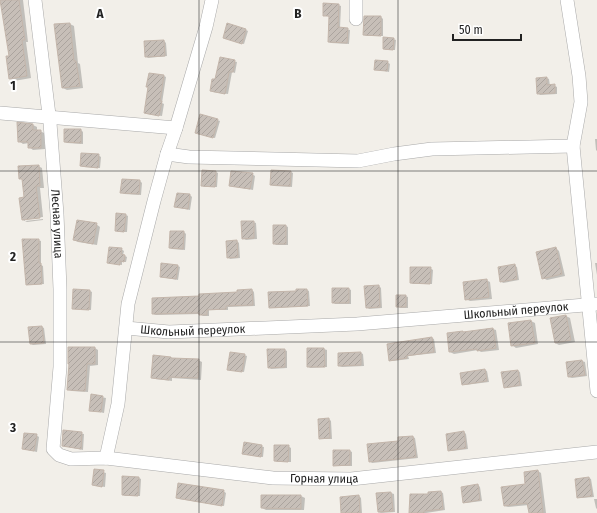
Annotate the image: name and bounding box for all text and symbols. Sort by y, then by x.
text: A [95,6,104,21]
text: B [294,6,302,21]
scale bar [453,16,521,42]
text: 50 m [459,23,483,37]
text: 1 [10,78,16,93]
street label: Лесная улица [48,189,66,259]
text: 2 [9,249,16,264]
street label: Школьный переулок [463,299,569,322]
street label: Школьный переулок [140,322,246,339]
text: 3 [9,420,16,435]
street label: Горная улица [290,471,359,486]

